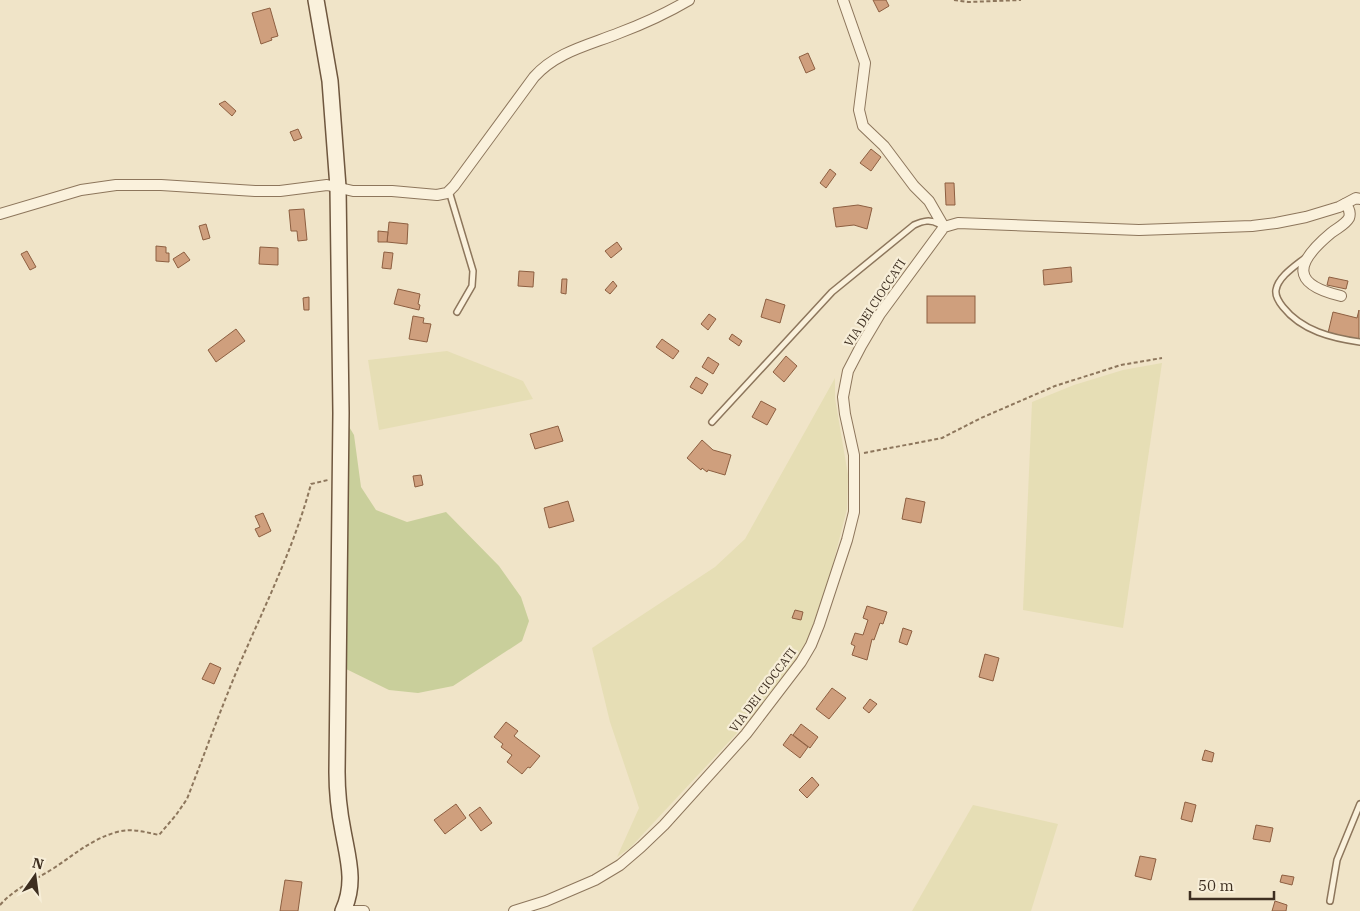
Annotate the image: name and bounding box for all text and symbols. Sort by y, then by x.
street label: VIA DEI CIOCCATI [841,256,909,349]
street label: VIA DEI CIOCCATI [726,645,799,735]
north arrow [10,851,60,901]
text: N [31,853,46,873]
scale bar [1190,868,1274,900]
text: 50 m [1198,876,1234,895]

